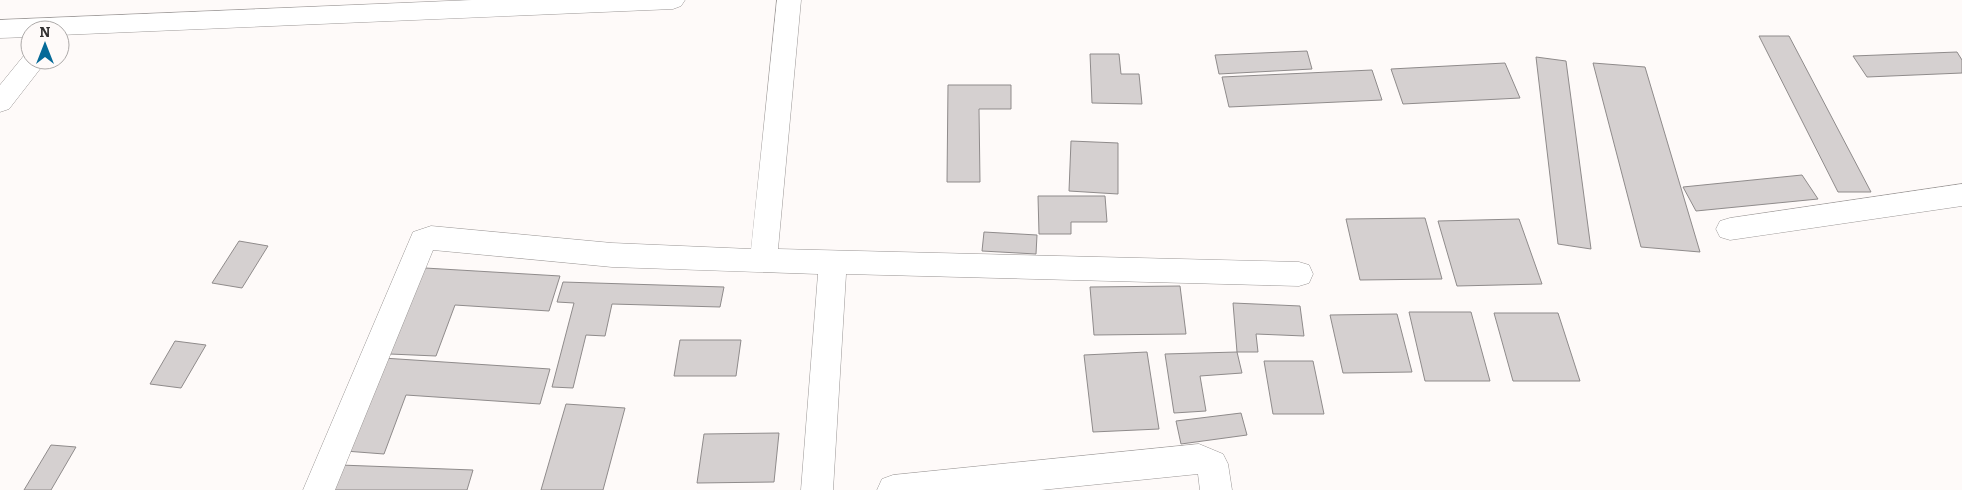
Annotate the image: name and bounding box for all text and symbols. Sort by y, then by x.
north arrow [20,20,70,70]
text: N [40,24,51,41]

